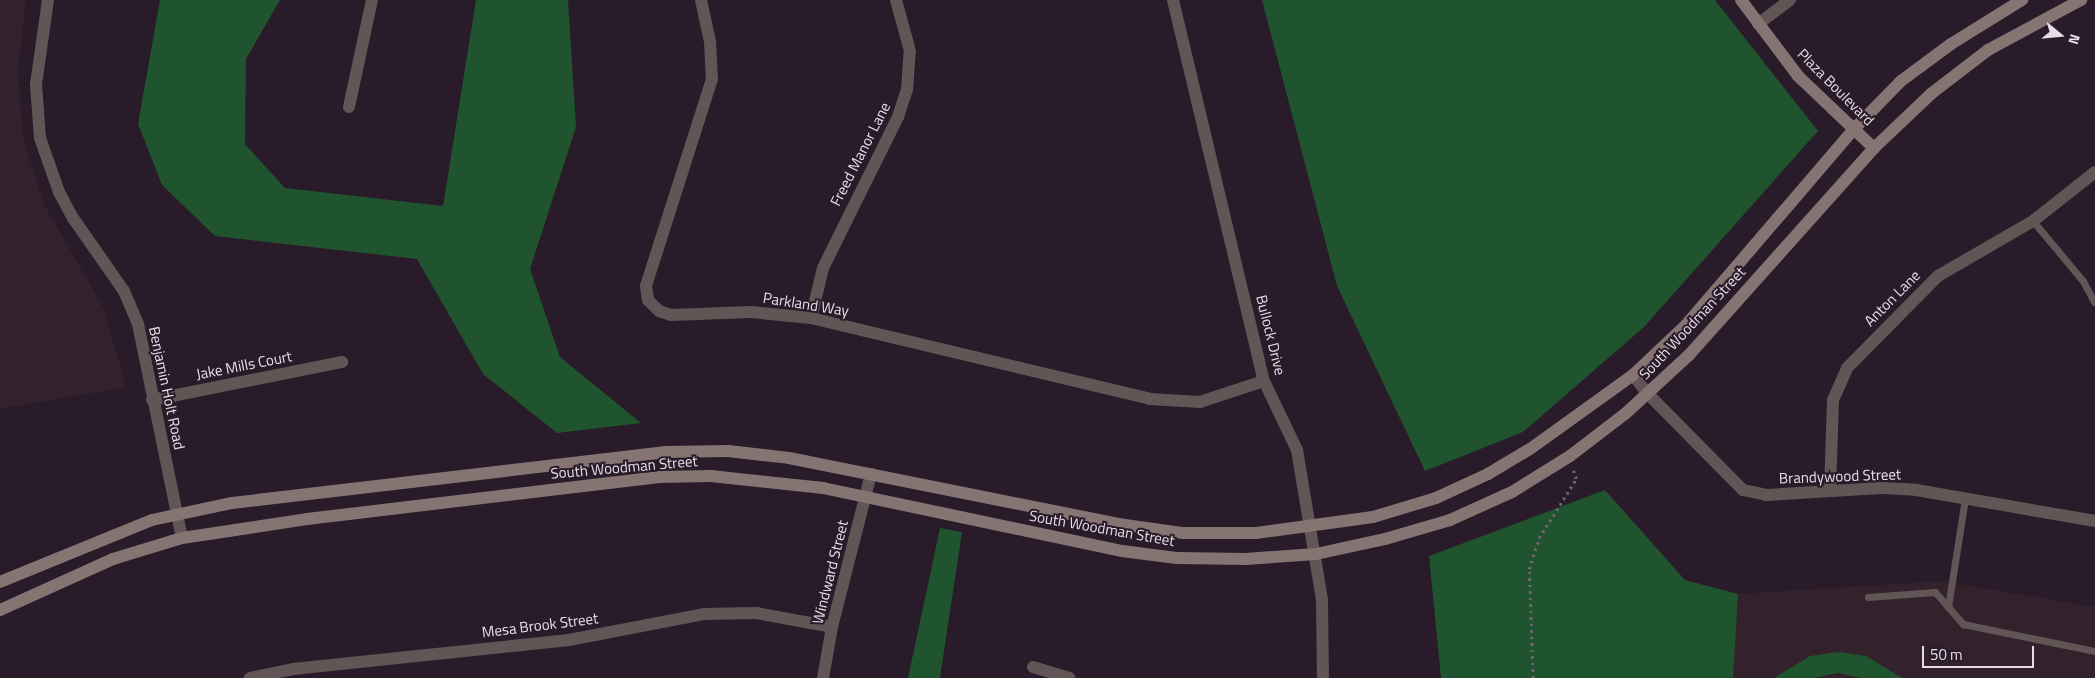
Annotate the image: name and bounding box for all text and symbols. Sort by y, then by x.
north arrow [2035,10,2085,60]
text: N [2063,32,2086,47]
street label: Plaza Boulevard [1794,45,1878,129]
street label: Freed Manor Lane [826,99,894,209]
street label: South Woodman Street [1635,263,1749,383]
street label: Anton Lane [1860,266,1924,330]
street label: Parkland Way [762,288,850,320]
street label: Bullock Drive [1252,293,1290,377]
street label: Benjamin Holt Road [145,325,189,451]
street label: Jake Mills Court [195,347,293,383]
street label: South Woodman Street [550,452,698,482]
street label: Brandywood Street [1779,465,1901,487]
street label: South Woodman Street [1028,506,1176,550]
street label: Windward Street [808,518,852,626]
street label: Mesa Brook Street [481,609,599,641]
scale bar [1925,636,2038,668]
text: 50 m [1930,643,1963,666]

